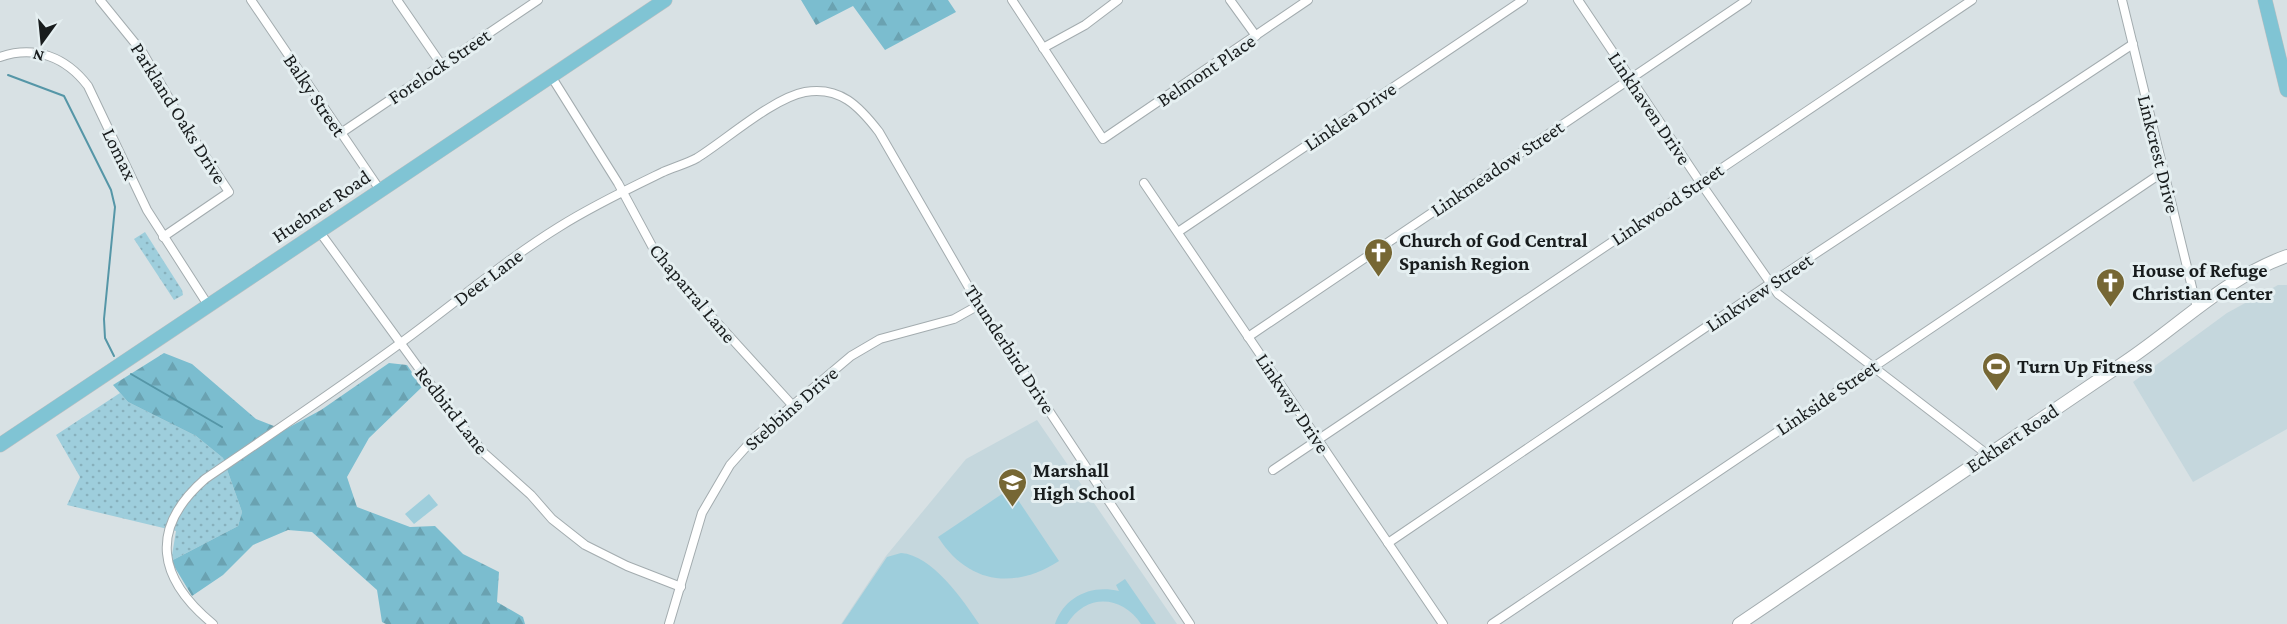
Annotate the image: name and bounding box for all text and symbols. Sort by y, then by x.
north arrow [12,12,72,72]
street label: Forelock Street [384,24,495,108]
street label: Belmont Place [1153,29,1259,111]
street label: Parkland Oaks Drive [127,38,231,188]
text: N [31,46,46,66]
street label: Linkhaven Drive [1604,47,1696,169]
street label: Balky Street [279,50,351,141]
street label: Linklea Drive [1300,77,1400,155]
street label: Linkcrest Drive [2134,93,2184,216]
street label: Linkmeadow Street [1426,115,1568,221]
street label: Lomax [98,125,142,184]
street label: Linkwood Street [1607,158,1728,250]
street label: Huebner Road [268,165,375,247]
place label: Church of God Central Spanish Region [1399,229,1588,274]
church icon: Church of God Central Spanish Region [1362,236,1394,278]
street label: Chaparral Lane [644,239,741,348]
street label: Deer Lane [449,244,527,310]
street label: Linkview Street [1702,248,1817,336]
place label: House of Refuge Christian Center [2132,259,2273,304]
church icon: House of Refuge Christian Center [2095,266,2127,308]
street label: Thunderbird Drive [960,280,1060,418]
street label: Linkway Drive [1251,349,1335,458]
sports icon: Turn Up Fitness [1980,350,2012,392]
street label: Linkside Street [1772,355,1883,439]
place label: Turn Up Fitness [2017,355,2152,377]
street label: Stebbins Drive [740,361,842,454]
street label: Redbird Lane [411,362,493,458]
street label: Eckhert Road [1962,399,2063,477]
place label: Marshall High School [1033,459,1135,504]
school or university icon: Marshall High School [996,466,1028,508]

